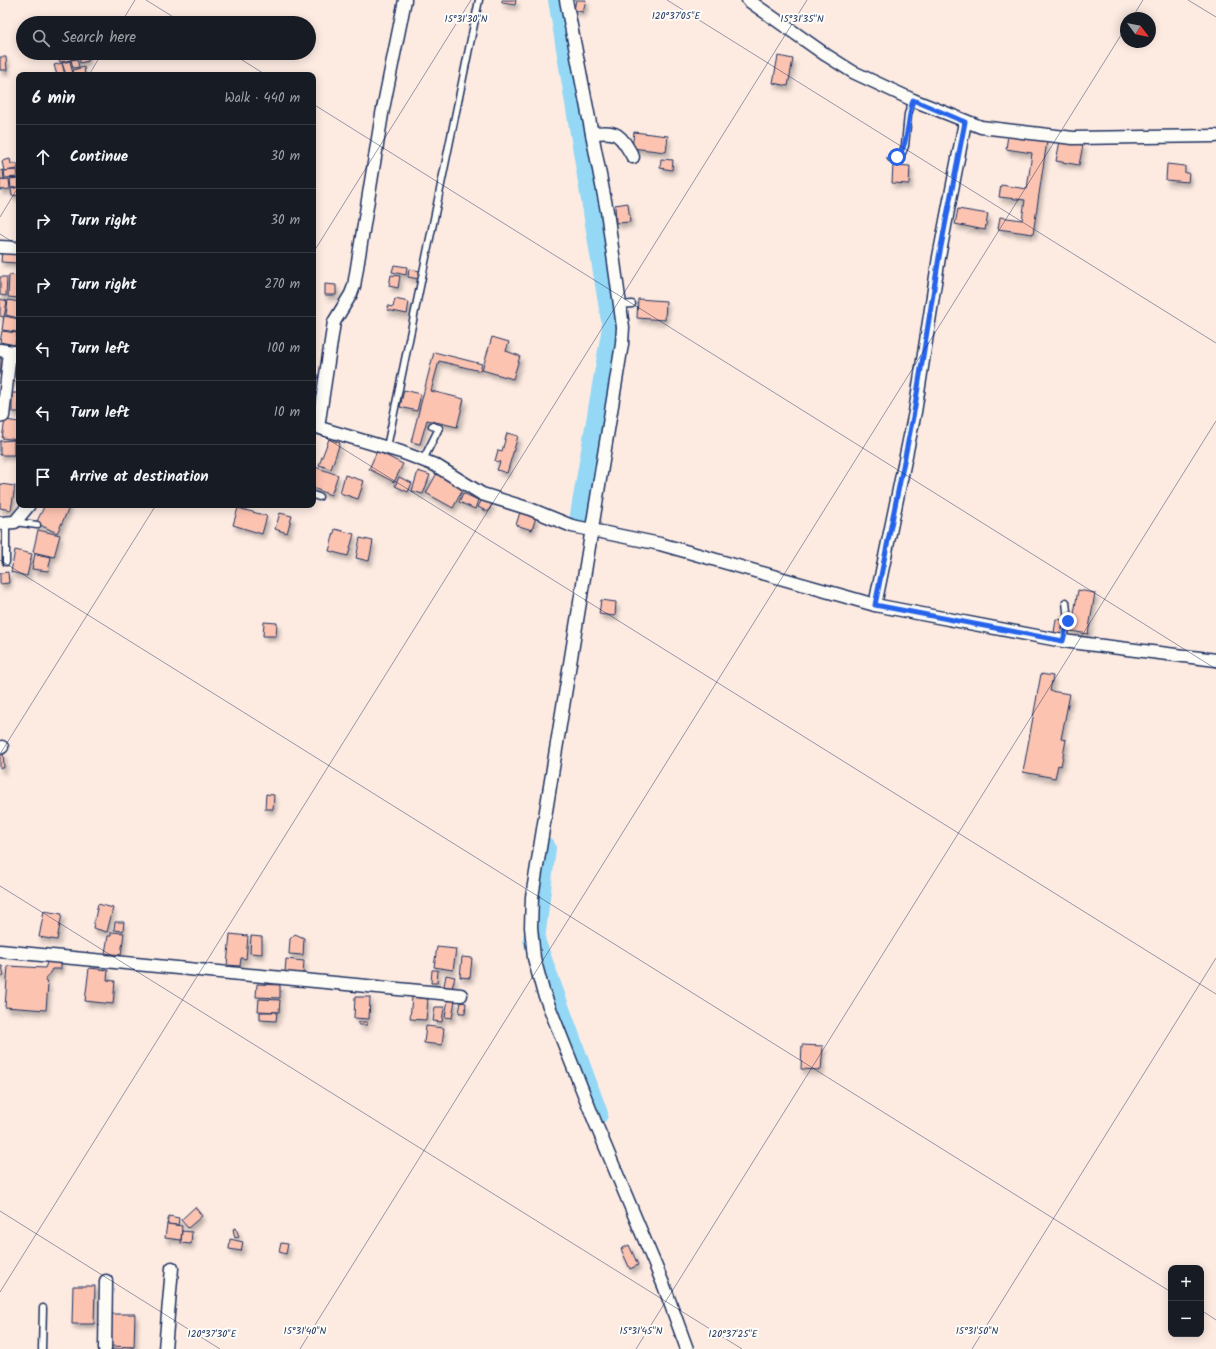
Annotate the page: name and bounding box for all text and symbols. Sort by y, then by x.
text: 120°37'05"E [652,8,701,24]
text: 15°31'30"N [445,11,488,27]
text: 15°31'35"N [780,11,824,27]
north arrow [1120,12,1156,48]
search box [16,16,316,60]
text: Search here [62,26,136,50]
icon: search [30,27,52,49]
text: 6 min [32,85,76,112]
text: Walk · 440 m [225,88,300,109]
text: Continue [70,145,128,169]
icon: ahead [32,146,54,168]
text: 30 m [271,146,300,167]
route start [888,148,906,166]
text: Turn right [70,209,137,233]
icon: right [32,210,54,232]
text: 30 m [271,210,300,231]
text: Turn right [70,273,137,297]
icon: right [32,274,54,296]
text: 270 m [264,274,300,295]
text: Turn left [70,337,130,361]
icon: left [32,338,54,360]
text: 100 m [267,338,300,359]
text: Turn left [70,401,130,425]
icon: left [32,402,54,424]
text: 10 m [274,402,300,423]
text: Arrive at destination [70,465,209,489]
icon: arrive [32,466,54,488]
route end [1059,612,1077,630]
map controls [1168,1265,1204,1337]
button: + [1168,1265,1204,1301]
button: − [1168,1301,1204,1337]
text: 15°31'40"N [284,1323,327,1339]
text: 15°31'45"N [619,1323,663,1339]
text: 15°31'50"N [956,1323,999,1339]
text: 120°37'30"E [188,1326,238,1342]
text: 120°37'25"E [708,1326,759,1342]

